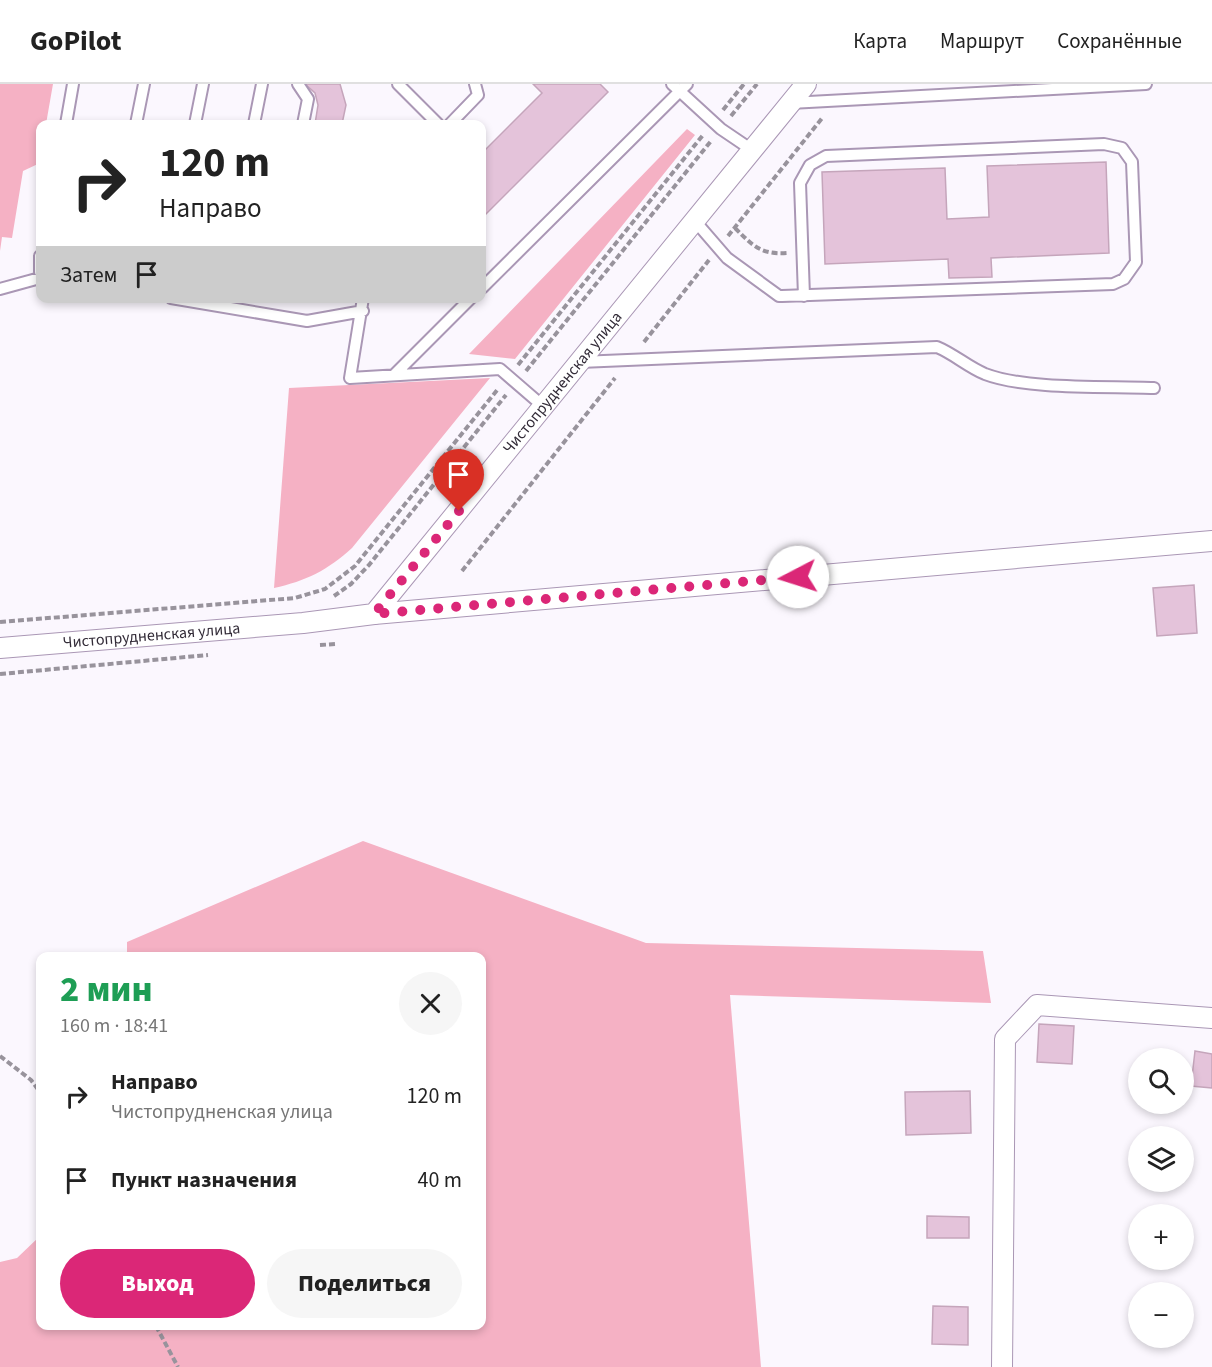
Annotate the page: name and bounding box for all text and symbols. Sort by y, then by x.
text: GoPilot [30,21,121,61]
text: Карта [853,26,907,56]
text: Маршрут [940,26,1024,56]
text: Сохранённые [1057,26,1182,56]
text: 120 m [159,133,270,193]
icon: right [60,144,138,222]
text: Направо [159,189,262,228]
icon: arrive [130,258,163,291]
text: Затем [60,259,118,291]
street label: Чистопрудненская улица [498,307,627,459]
pin [433,449,484,511]
icon: arrive [442,458,475,491]
position arrow [766,545,830,609]
street label: Чистопрудненская улица [62,617,241,654]
text: 2 мин [60,964,153,1015]
button: close [399,972,462,1035]
text: 160 m · 18:41 [60,1012,168,1040]
map controls [1128,1048,1194,1348]
button: search [1128,1048,1194,1114]
text: Направо [111,1066,198,1098]
icon: right [60,1080,93,1113]
text: 120 m [407,1080,462,1112]
text: Чистопрудненская улица [111,1098,333,1126]
button: layers [1128,1126,1194,1192]
icon: arrive [60,1164,93,1197]
text: Пункт назначения [111,1164,297,1196]
text: 40 m [417,1164,462,1196]
button: + [1128,1204,1194,1270]
button: Выход [60,1249,255,1318]
button: Поделиться [267,1249,462,1318]
button: − [1128,1282,1194,1348]

